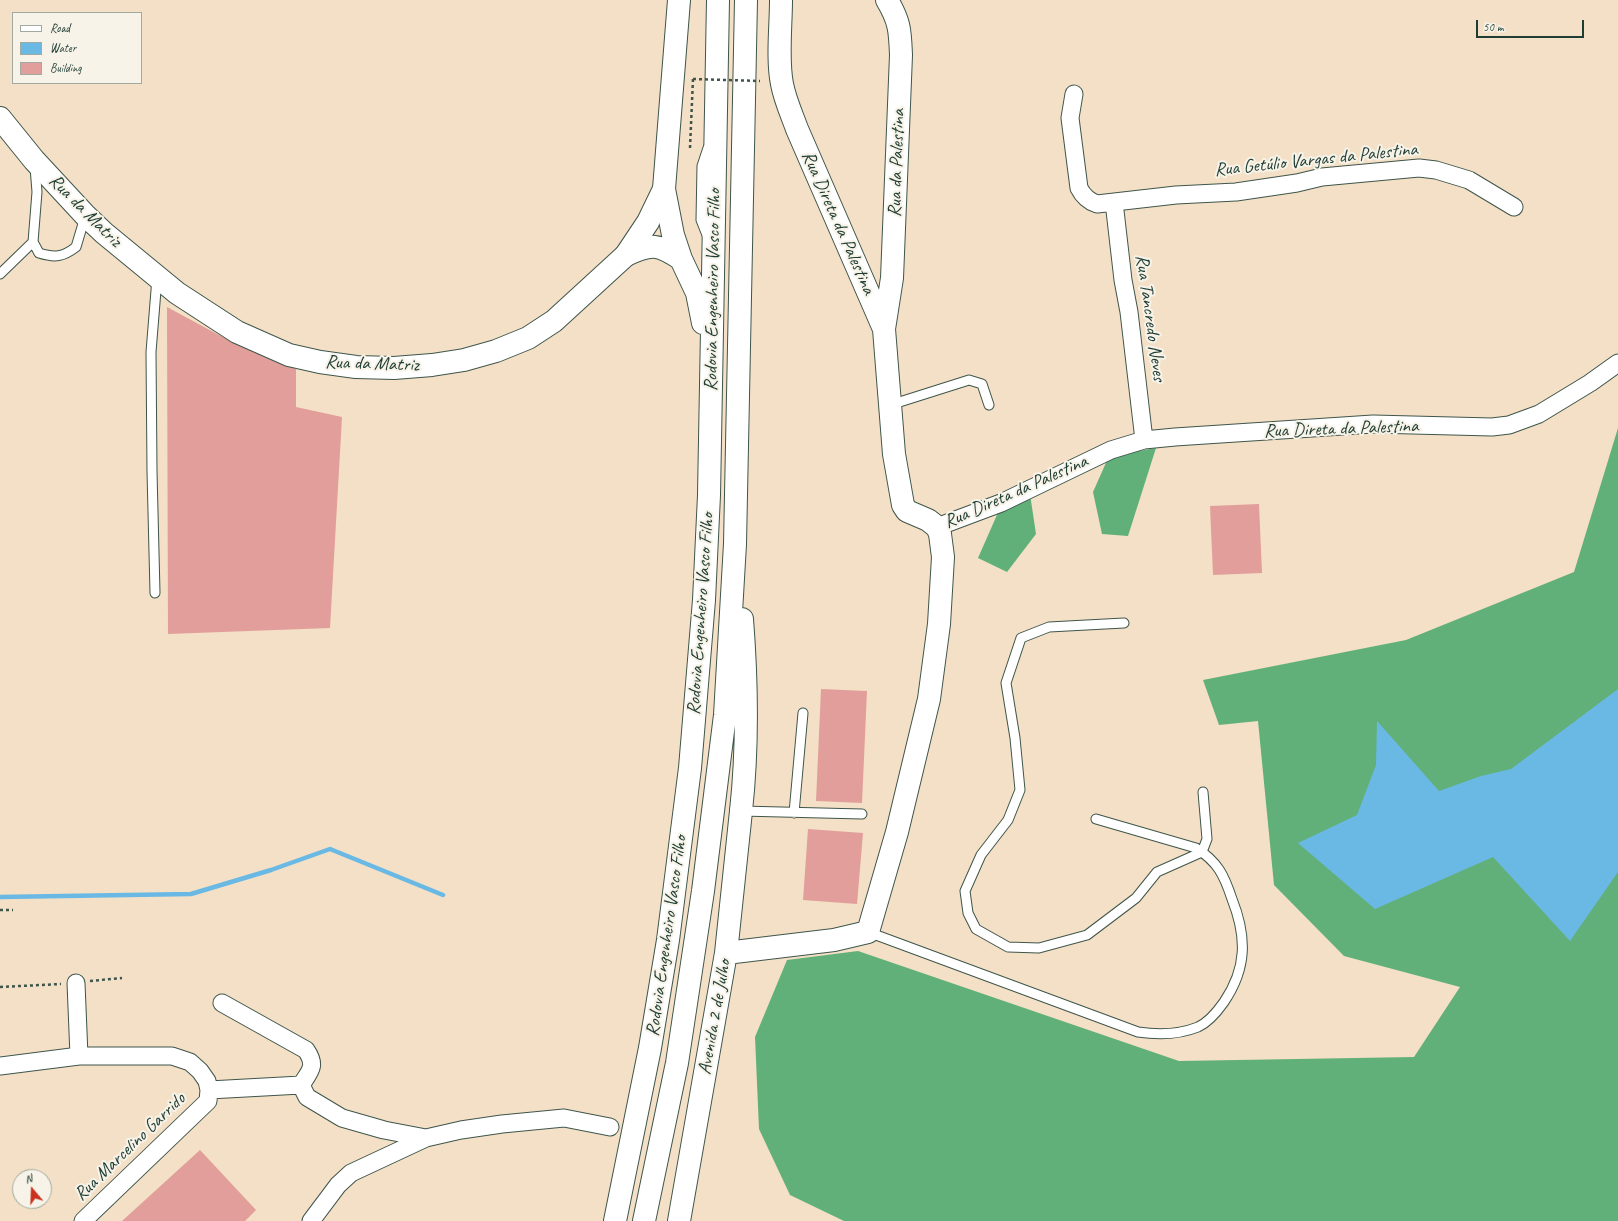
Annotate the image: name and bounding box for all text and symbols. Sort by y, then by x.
legend [12,12,142,84]
scale bar [1478,12,1586,38]
text: 50 m [1483,19,1503,35]
text: Road [50,20,70,36]
text: Water [50,40,76,56]
text: Building [50,60,82,76]
street label: Rua da Palestina [884,109,910,217]
street label: Rua Getúlio Vargas da Palestina [1213,138,1419,182]
street label: Rua Direta da Palestina [796,148,880,298]
street label: Rua da Matriz [44,170,126,252]
street label: Rodovia Engenheiro Vasco Filho [700,189,726,391]
street label: Rua Tancredo Neves [1130,253,1170,383]
street label: Rua da Matriz [325,351,419,377]
street label: Rua Direta da Palestina [1263,415,1419,443]
street label: Rua Direta da Palestina [941,450,1091,534]
street label: Rodovia Engenheiro Vasco Filho [683,512,719,716]
street label: Rodovia Engenheiro Vasco Filho [642,834,692,1038]
street label: Avenida 2 de Julho [694,958,736,1076]
street label: Rua Marcelino Garrido [70,1088,190,1206]
north arrow [12,1169,52,1209]
text: N [23,1171,34,1186]

